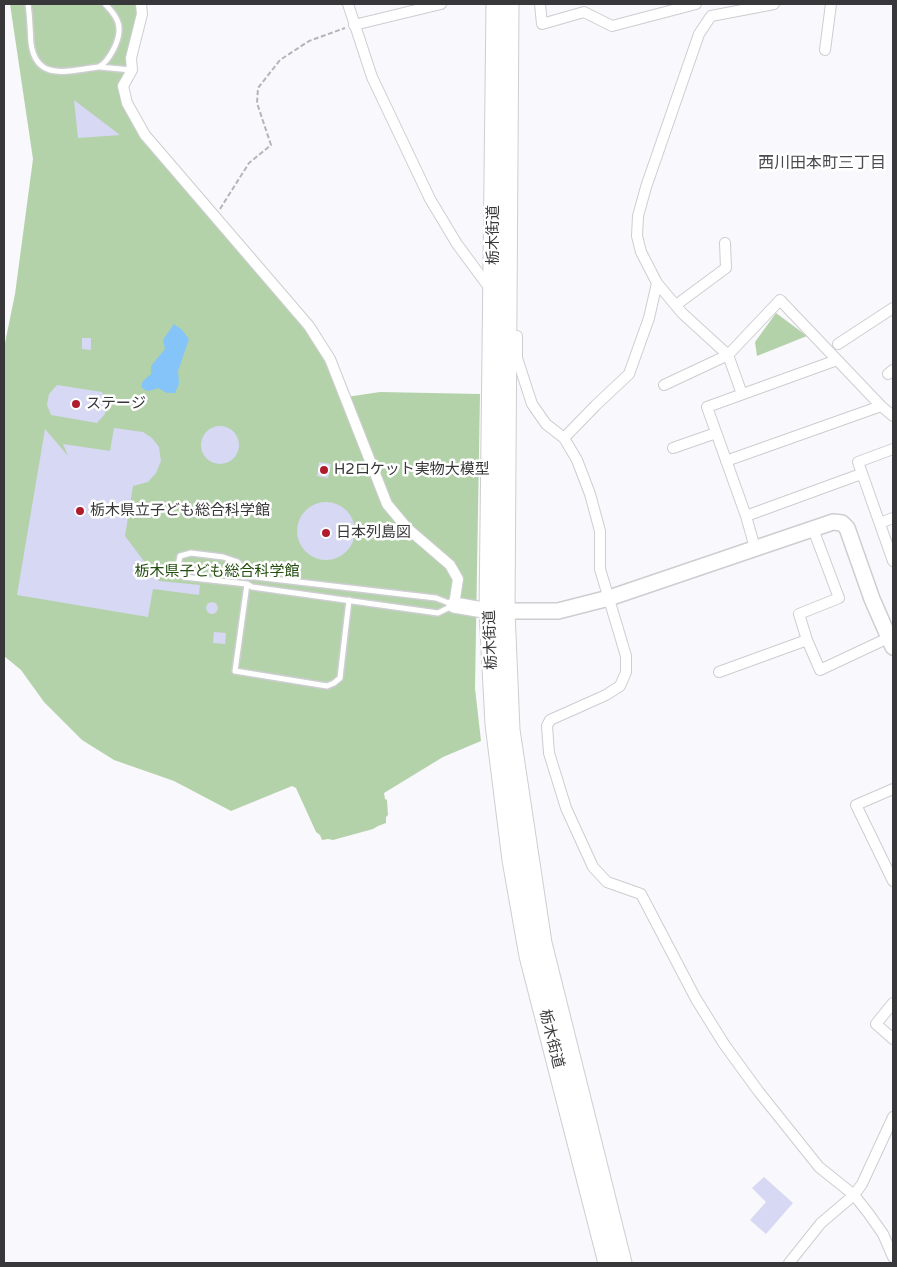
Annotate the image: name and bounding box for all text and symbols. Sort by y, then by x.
district label: 西川田本町三丁目 [758,154,886,174]
street label: 栃木街道 [485,205,503,265]
place label: ステージ [86,395,146,413]
marker: ステージ [70,398,82,410]
place label: H2ロケット実物大模型 [334,461,490,479]
marker: H2ロケット実物大模型 [318,464,330,476]
place label: 栃木県立子ども総合科学館 [90,502,270,520]
marker: 栃木県立子ども総合科学館 [74,505,86,517]
place label: 日本列島図 [336,524,411,542]
marker: 日本列島図 [320,527,332,539]
park label: 栃木県子ども総合科学館 [135,563,299,581]
street label: 栃木街道 [481,610,501,670]
street label: 栃木街道 [535,1008,567,1070]

